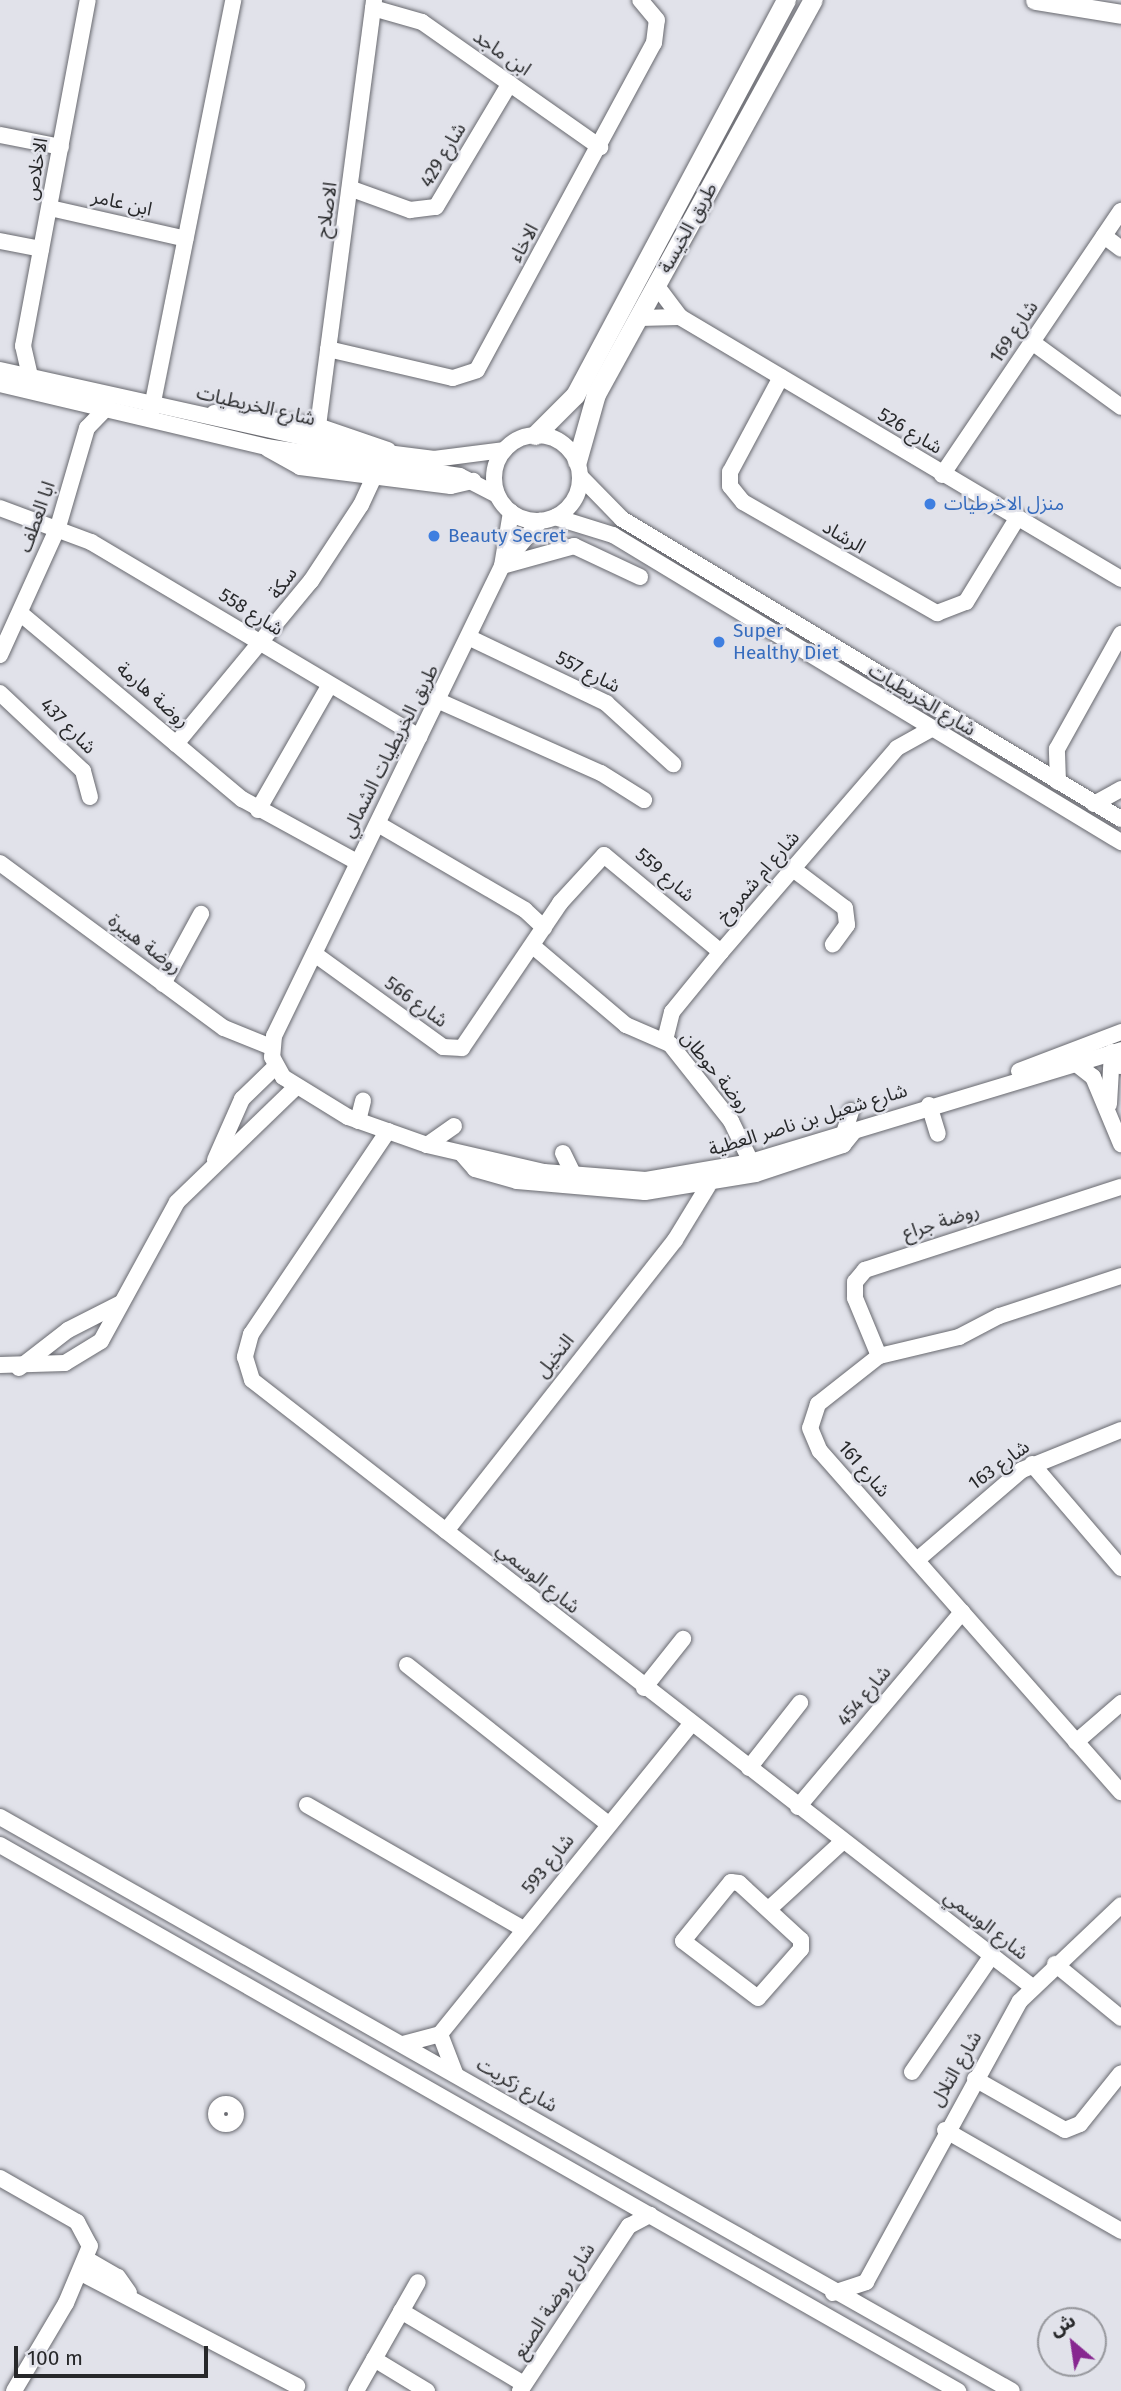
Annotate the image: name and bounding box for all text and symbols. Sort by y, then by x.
street label: ابن ماجد [469,25,535,81]
street label: شارع 429 [415,119,471,191]
street label: الاخلاص [19,136,53,202]
street label: طريق الخيسة [654,179,722,277]
street label: الاصلاح [312,181,342,239]
street label: ابن عامر [90,185,154,221]
street label: الاخاء [504,220,544,266]
street label: شارع 169 [985,297,1043,367]
street label: شارع الخريطيات [194,381,318,431]
street label: شارع 526 [874,403,946,459]
street label: ابا العطف [14,478,60,556]
place label: منزل الاخرطيات [944,493,1064,515]
marker: منزل الاخرطيات [922,496,938,512]
street label: الرشاد [818,515,870,559]
place label: Beauty Secret [448,525,566,547]
marker: Beauty Secret [426,528,442,544]
street label: سكة [264,563,302,603]
street label: شارع 558 [215,583,287,641]
place label: Super Healthy Diet [733,620,839,664]
marker: Super Healthy Diet [711,634,727,650]
street label: شارع 557 [552,646,624,698]
street label: روضة هارمة [112,657,194,733]
street label: شارع الخريطيات [864,659,980,741]
street label: طريق الخريطيات الشمالي [336,661,444,841]
street label: شارع 437 [35,693,101,759]
street label: شارع ام شمروخ [712,826,804,928]
street label: شارع 559 [631,843,699,907]
street label: روضة هبيرة [104,909,186,979]
street label: شارع 566 [380,972,452,1032]
street label: روضة حوطان [676,1027,756,1117]
street label: شارع شعيل بن ناصر العطية [706,1079,910,1161]
street label: روضة جراع [900,1199,982,1245]
street label: النخيل [531,1330,579,1382]
street label: شارع 163 [964,1435,1034,1495]
street label: شارع 161 [833,1436,895,1502]
street label: شارع الوسمي [492,1538,584,1618]
street label: شارع 454 [832,1661,896,1731]
street label: شارع 593 [517,1829,579,1899]
street label: شارع الوسمي [939,1885,1033,1965]
street label: شارع التلال [925,2027,987,2111]
street label: شارع زكريت [473,2053,561,2117]
street label: شارع روضة الصنع [508,2239,600,2363]
north arrow [1037,2307,1107,2377]
text: ش [1046,2309,1080,2341]
scale bar [18,2332,212,2376]
text: 100 m [27,2345,83,2371]

